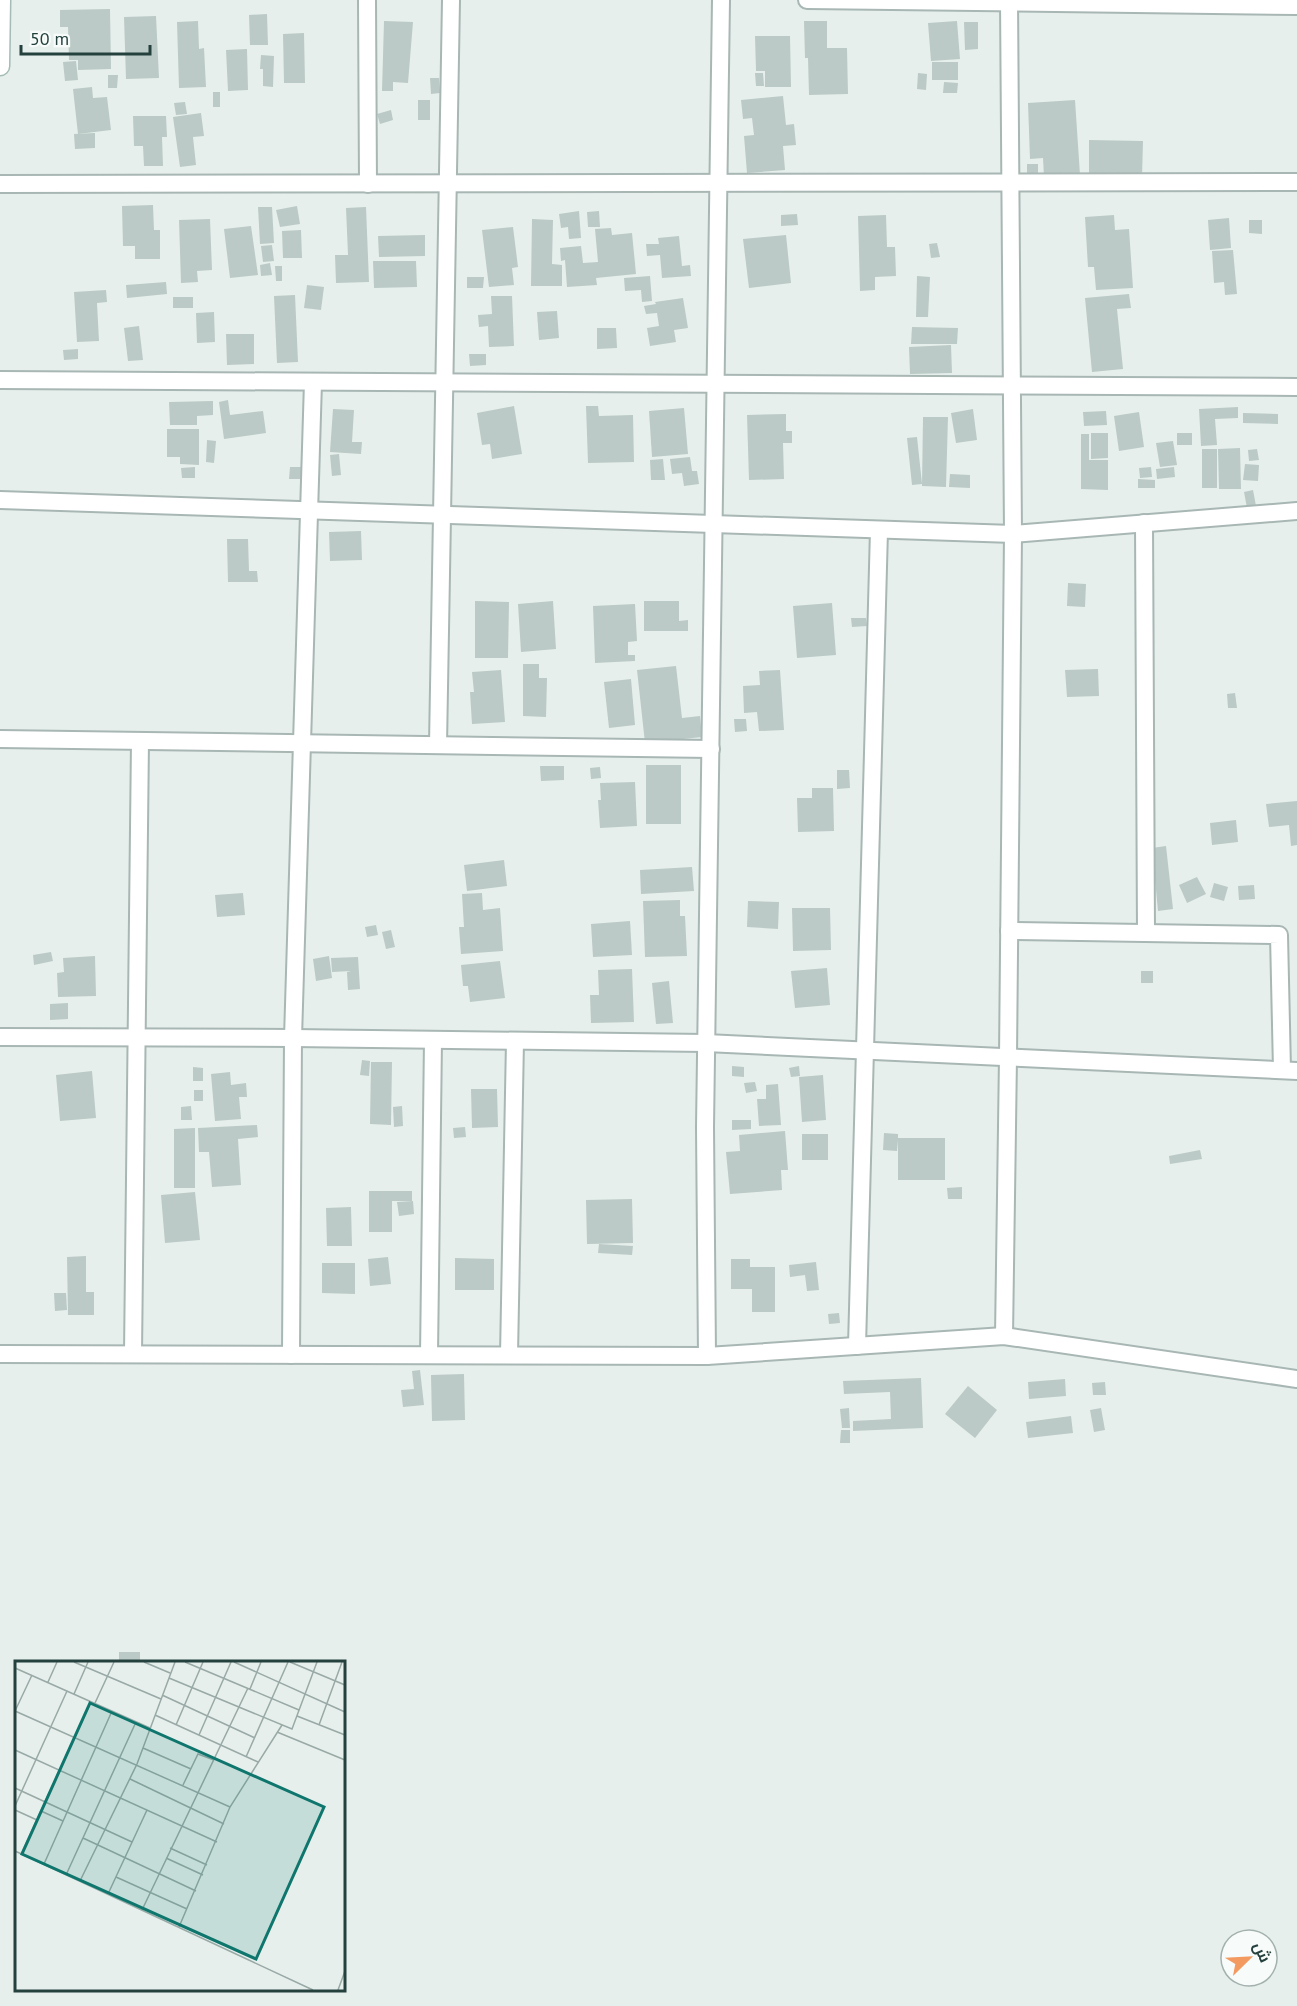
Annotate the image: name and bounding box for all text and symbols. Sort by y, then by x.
scale bar [21,18,150,56]
text: 50 m [30,27,69,50]
inset map [15,1661,345,1991]
north arrow [1219,1928,1279,1988]
text: ش [1249,1938,1276,1965]

